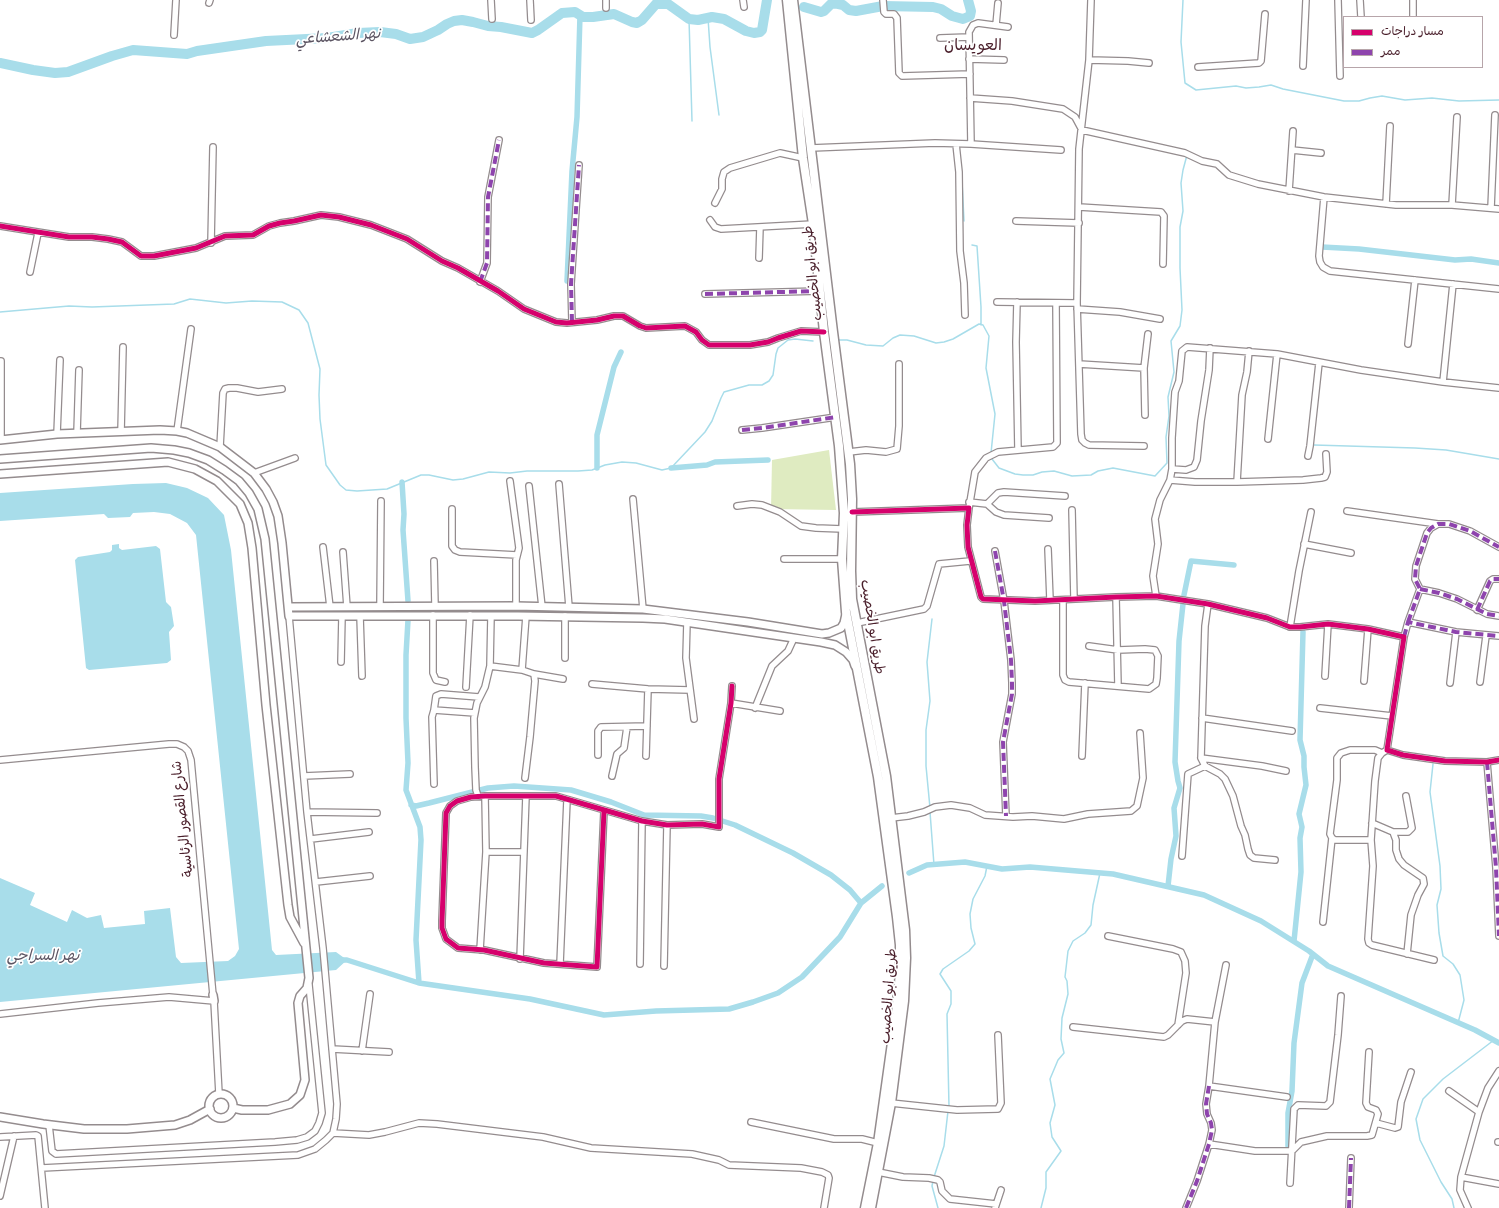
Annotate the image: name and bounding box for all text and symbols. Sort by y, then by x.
legend [1343,16,1483,68]
text: مسار دراجات [1381,24,1444,39]
water label: نهر الشعشاعي [295,25,381,49]
district label: العويسان [944,36,1002,56]
text: ممر [1381,44,1400,59]
street label: طريق ابو الخصيب [800,225,826,321]
street label: طريق ابو الخصيب [856,578,888,676]
street label: شارع القصور الرئاسية [169,760,197,878]
water label: نهر السراجي [7,947,79,965]
street label: طريق ابو الخصيب [877,948,901,1044]

